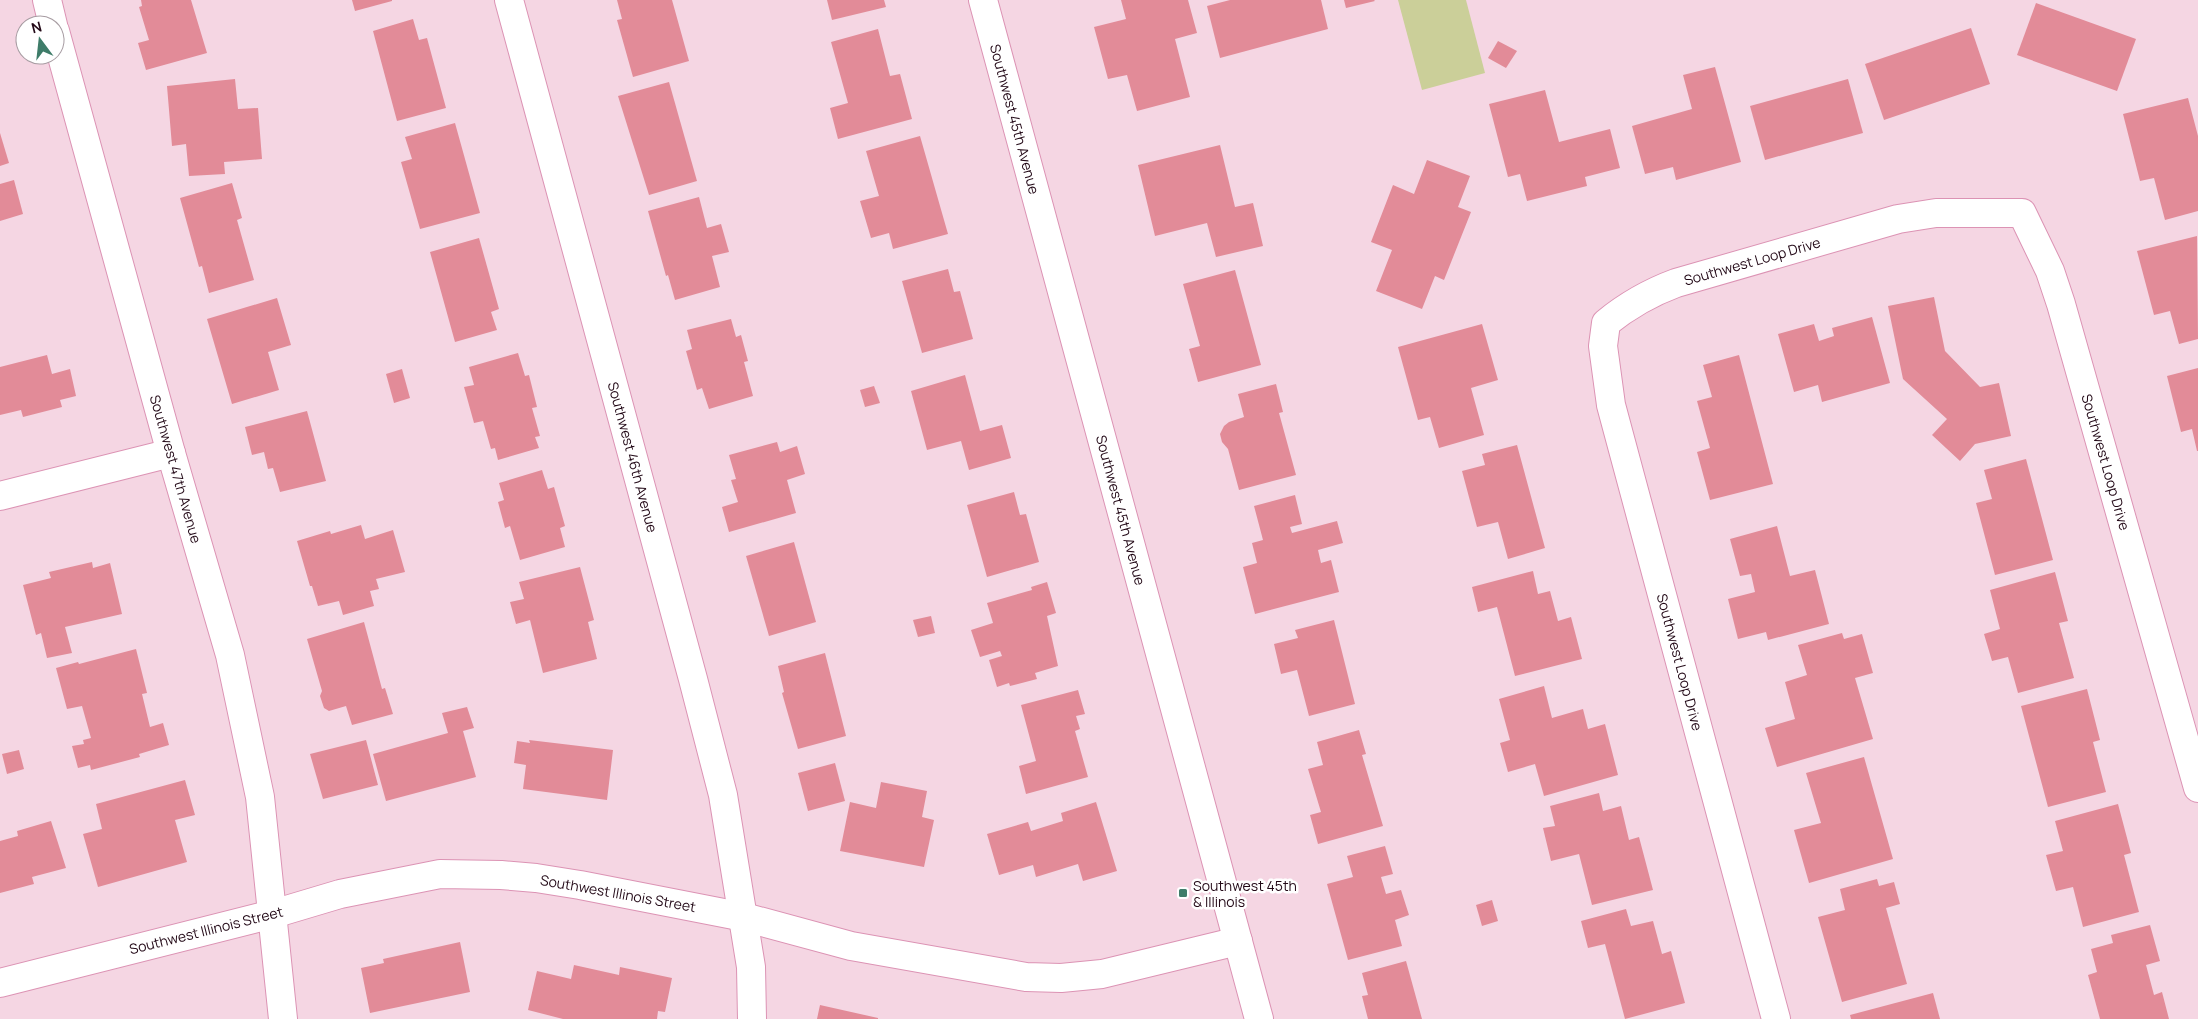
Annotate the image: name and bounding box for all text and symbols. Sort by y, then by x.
north arrow [15,15,65,65]
text: N [29,16,44,37]
street label: Southwest 45th Avenue [986,42,1044,196]
street label: Southwest Loop Drive [1682,232,1822,290]
street label: Southwest 46th Avenue [604,380,662,534]
street label: Southwest Loop Drive [2077,392,2135,532]
street label: Southwest 47th Avenue [146,393,206,545]
street label: Southwest 45th Avenue [1092,433,1150,587]
street label: Southwest Loop Drive [1653,591,1707,733]
street label: Southwest Illinois Street [539,870,698,916]
place label: Southwest 45th & Illinois [1193,876,1297,911]
marker: Southwest 45th & Illinois [1177,887,1189,899]
street label: Southwest Illinois Street [127,902,285,958]

